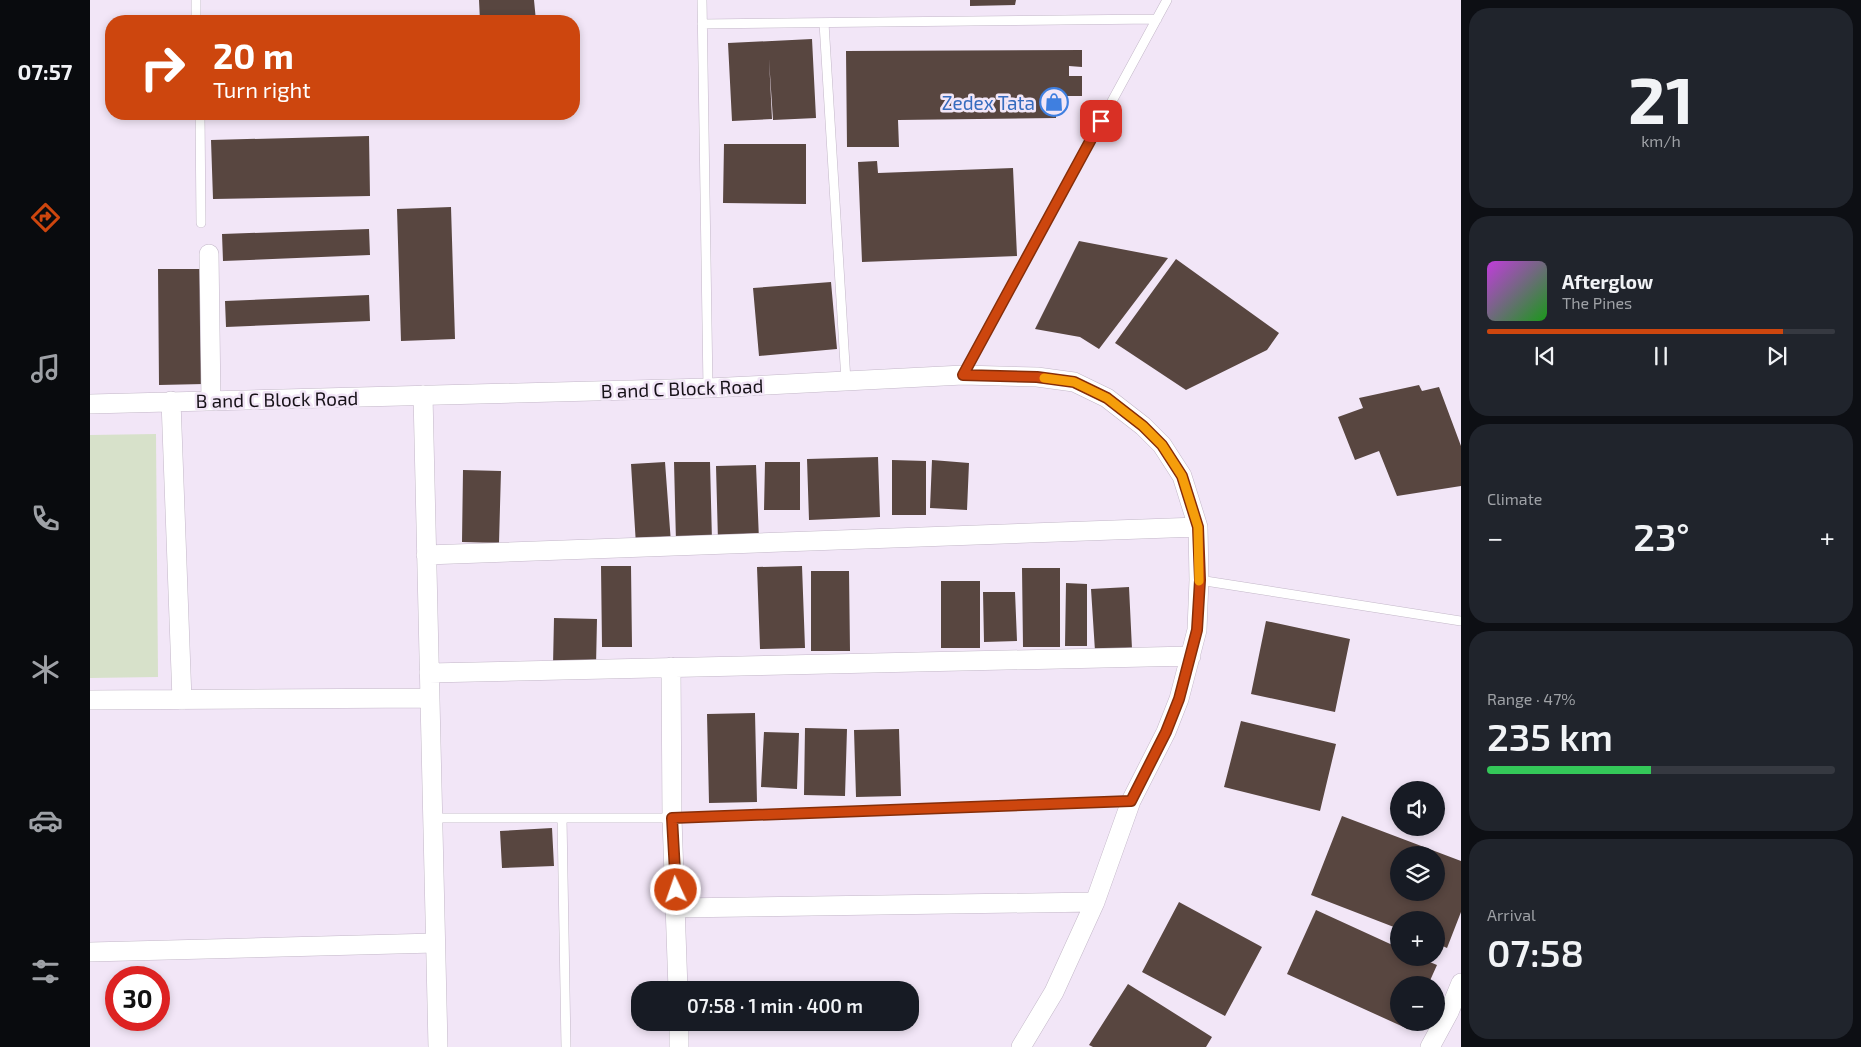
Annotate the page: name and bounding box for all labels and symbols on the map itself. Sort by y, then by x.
shop icon: Zedex Tata [1039,87,1069,117]
place label: Zedex Tata [942,91,1035,114]
pin [1080,100,1122,142]
street label: B and C Block Road [600,374,764,402]
street label: B and C Block Road [195,386,359,412]
position arrow [649,863,701,915]
speed limit sign: 30 [105,966,170,1031]

